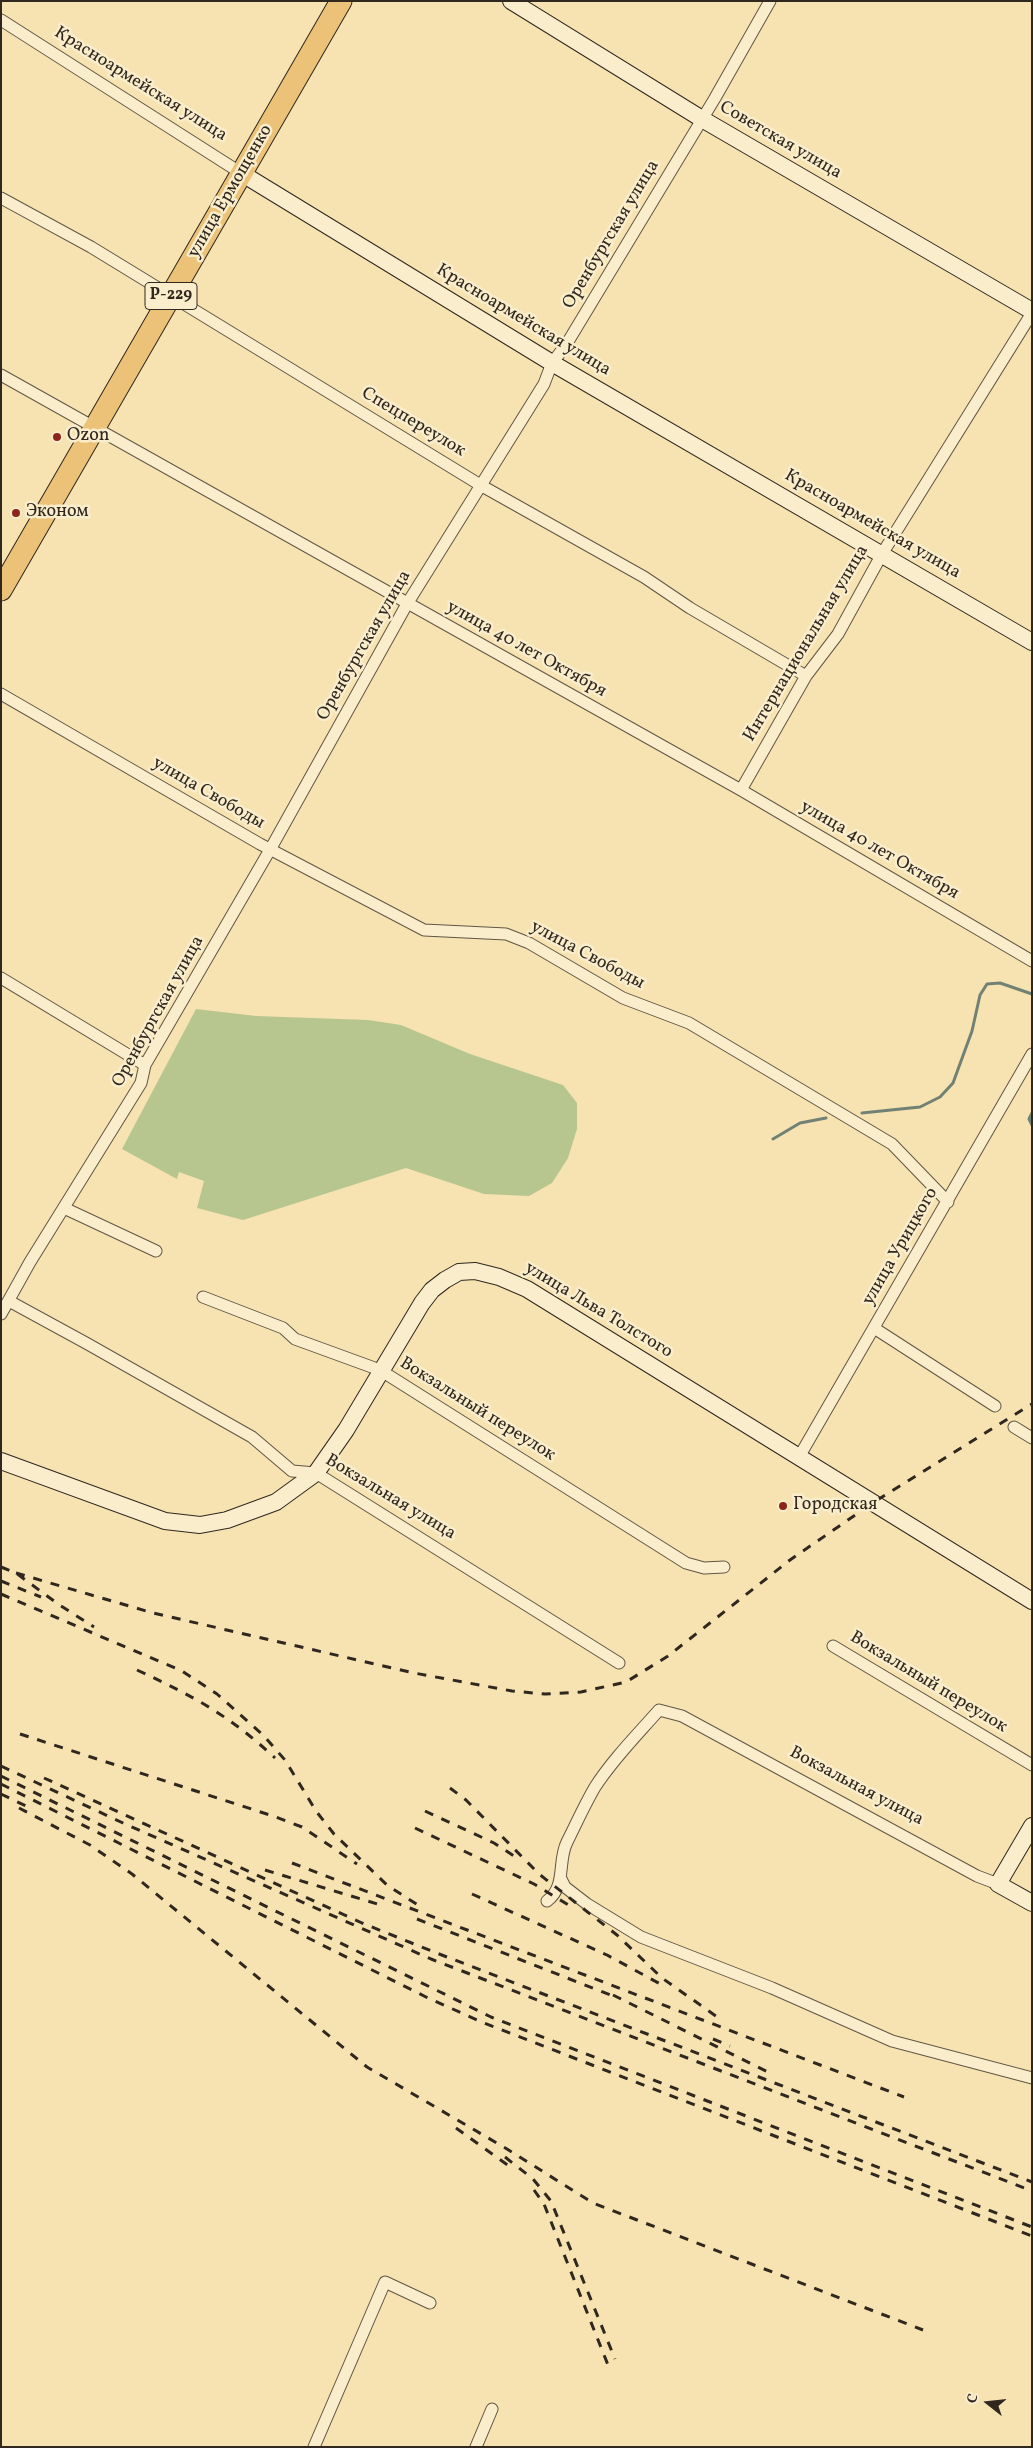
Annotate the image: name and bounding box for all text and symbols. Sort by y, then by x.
street label: Красноармейская улица [49,23,231,147]
street label: Советская улица [715,97,845,185]
street label: улица Ермощенко [184,121,278,263]
street label: Оренбургская улица [559,157,665,313]
street label: Красноармейская улица [432,260,614,382]
road number: Р-229 [145,282,197,310]
street label: Спецпереулок [357,383,469,463]
place label: Ozon [67,426,109,448]
marker: Ozon [51,431,63,443]
street label: Красноармейская улица [780,466,964,584]
place label: Эконом [26,502,89,524]
marker: Эконом [10,507,22,519]
street label: Интернациональная улица [740,542,874,746]
street label: Оренбургская улица [313,567,417,725]
street label: улица 40 лет Октября [442,597,610,703]
street label: улица Свободы [148,753,268,835]
street label: улица 40 лет Октября [796,797,962,905]
street label: улица Свободы [526,917,648,995]
street label: Оренбургская улица [108,933,210,1091]
street label: улица Урицкого [858,1184,944,1310]
street label: улица Льва Толстого [520,1258,676,1364]
street label: Вокзальный переулок [395,1353,559,1467]
street label: Вокзальная улица [321,1450,459,1546]
place label: Городская [793,1495,877,1517]
marker: Городская [777,1500,789,1512]
street label: Вокзальный переулок [845,1627,1011,1739]
street label: Вокзальная улица [785,1743,927,1831]
north arrow [963,2378,1013,2428]
text: С [963,2392,983,2406]

